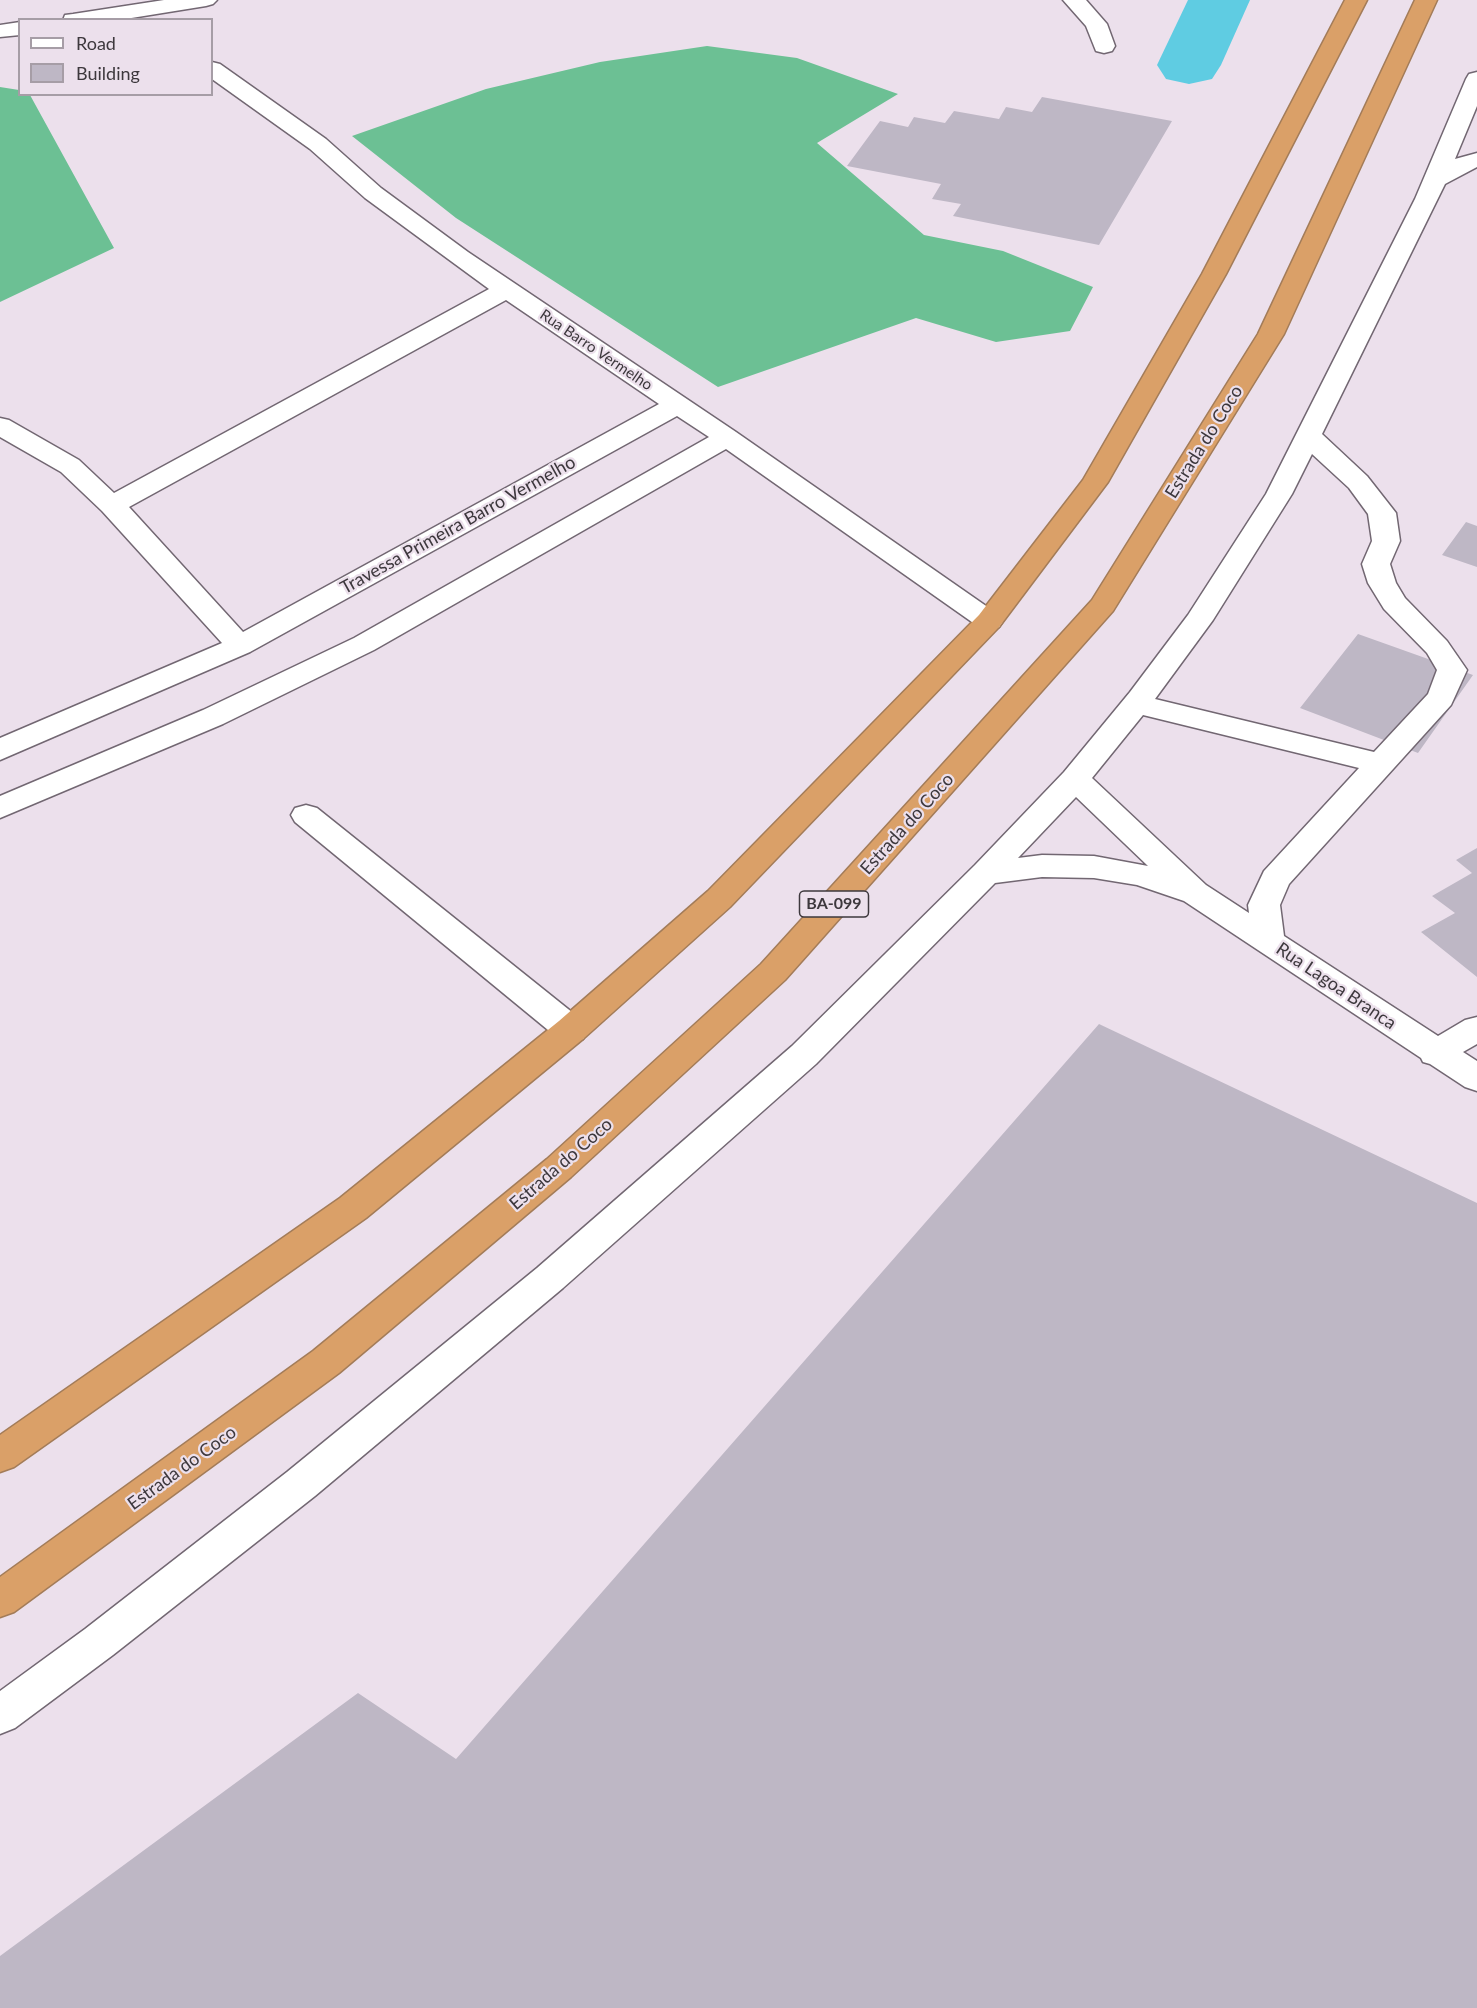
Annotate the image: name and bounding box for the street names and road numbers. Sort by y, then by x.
street label: Rua Barro Vermelho [536,306,656,394]
street label: Estrada do Coco [1161,382,1247,502]
street label: Travessa Primeira Barro Vermelho [337,451,579,599]
street label: Estrada do Coco [856,769,958,879]
road number: BA-099 [800,891,868,917]
street label: Rua Lagoa Branca [1272,938,1400,1034]
street label: Estrada do Coco [505,1114,617,1214]
street label: Estrada do Coco [123,1421,241,1515]

